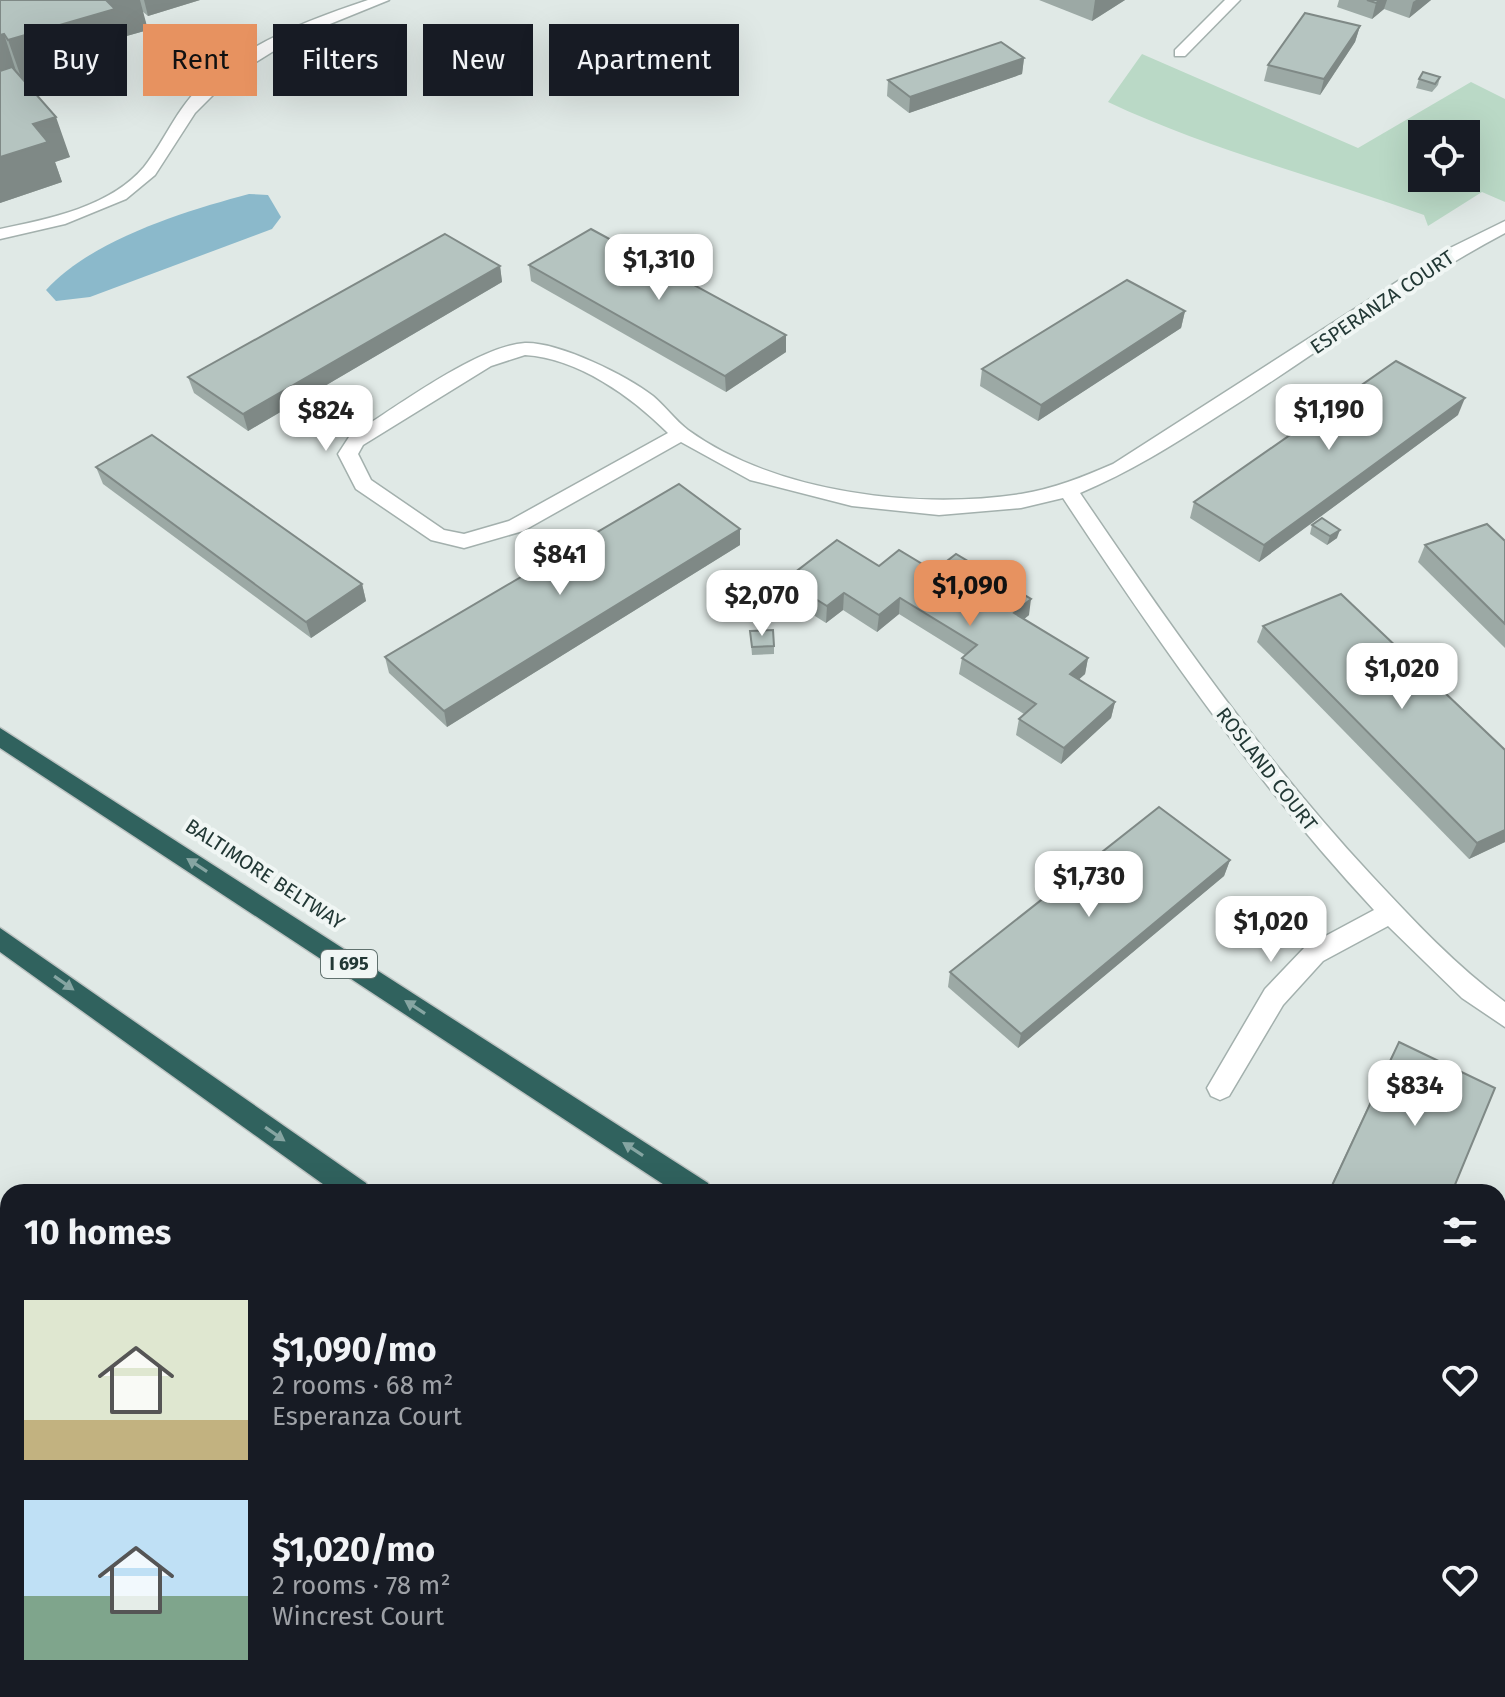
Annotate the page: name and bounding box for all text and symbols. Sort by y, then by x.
chip: Buy [24,24,127,96]
chip: Rent [143,24,257,96]
chip: Filters [273,24,407,96]
chip: New [423,24,533,96]
chip: Apartment [549,24,739,96]
map controls [1408,120,1480,192]
button: locate [1408,120,1480,192]
pin: $1,310 [594,234,724,302]
text: $1,310 [623,244,695,275]
street label: ESPERANZA COURT [1306,245,1459,359]
pin: $1,190 [1264,384,1394,452]
pin: $824 [279,385,373,453]
text: $1,190 [1294,394,1364,425]
text: $824 [298,395,354,426]
pin: $841 [513,529,607,597]
text: $841 [533,539,587,570]
pin: $1,090 [905,560,1035,628]
pin: $2,070 [697,570,827,638]
text: $1,090 [932,570,1008,601]
text: $2,070 [724,580,800,611]
pin: $1,020 [1337,643,1467,711]
text: $1,020 [1365,653,1439,684]
street label: ROSLAND COURT [1211,703,1323,836]
street label: BALTIMORE BELTWAY [181,814,349,934]
pin: $1,730 [1024,851,1154,919]
one-way arrow [186,859,208,873]
text: $1,730 [1053,861,1125,892]
pin: $1,020 [1206,896,1336,964]
text: $1,020 [1234,906,1308,937]
road number: I 695 [321,950,377,978]
one-way arrow [53,975,74,990]
one-way arrow [404,1001,426,1015]
pin: $834 [1368,1060,1462,1128]
text: $834 [1386,1070,1444,1101]
one-way arrow [265,1126,286,1141]
one-way arrow [622,1142,643,1157]
icon: filters [1438,1210,1482,1254]
text: 10 homes [24,1212,171,1253]
text: $1,090/mo [272,1329,437,1370]
icon: home [88,1332,184,1428]
icon: heart [1438,1358,1482,1402]
text: 2 rooms · 68 m² [272,1370,453,1401]
text: Esperanza Court [272,1401,462,1432]
text: $1,020/mo [272,1529,435,1570]
icon: home [88,1532,184,1628]
icon: heart [1438,1558,1482,1602]
text: 2 rooms · 78 m² [272,1570,451,1601]
text: Wincrest Court [272,1601,444,1632]

